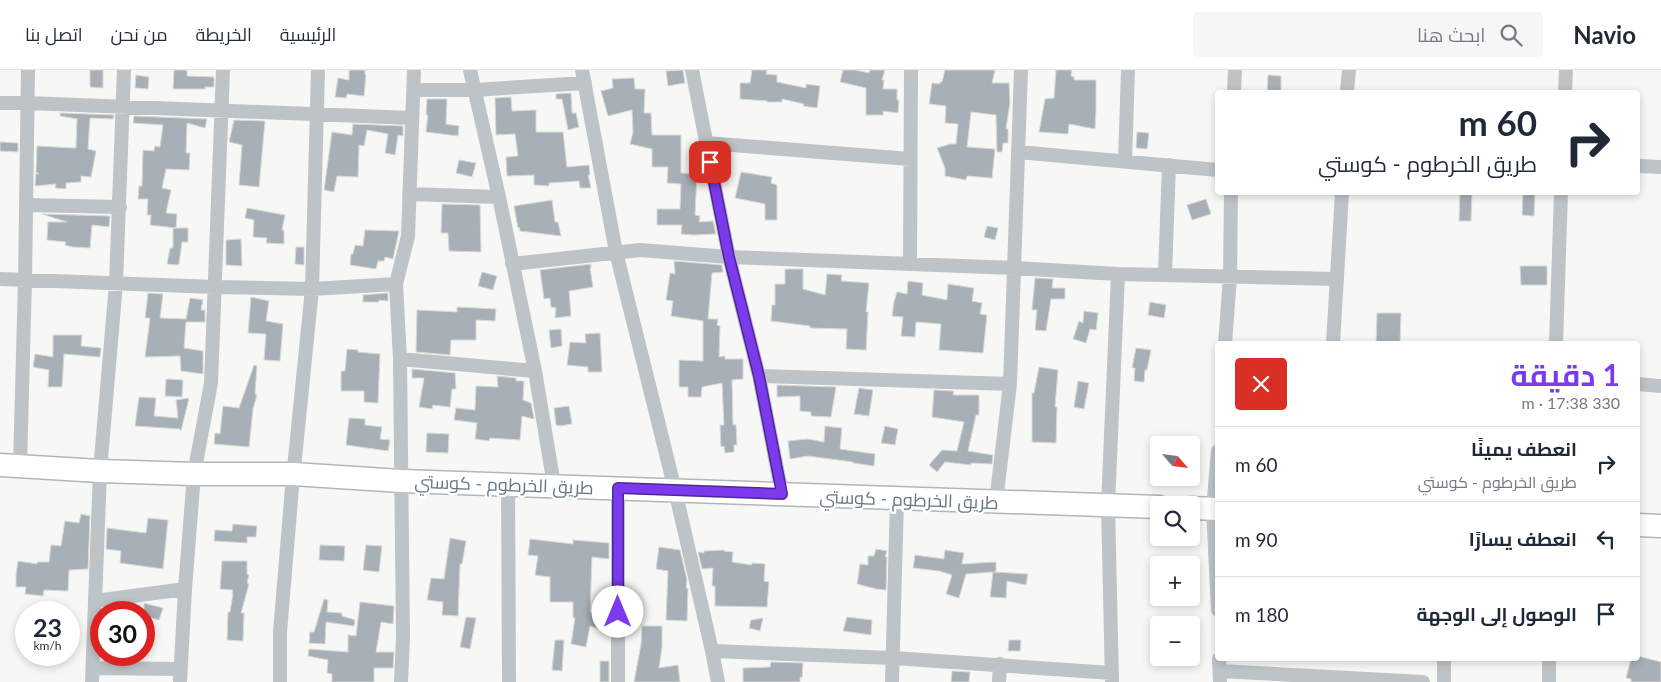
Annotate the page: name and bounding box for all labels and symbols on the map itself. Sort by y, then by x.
pin [689,141,731,183]
north arrow [1150,436,1200,486]
street label: طريق الخرطوم - كوستي [414,470,594,502]
street label: طريق الخرطوم - كوستي [819,485,999,517]
position arrow [591,585,643,637]
speed limit sign: 30 [90,601,155,666]

